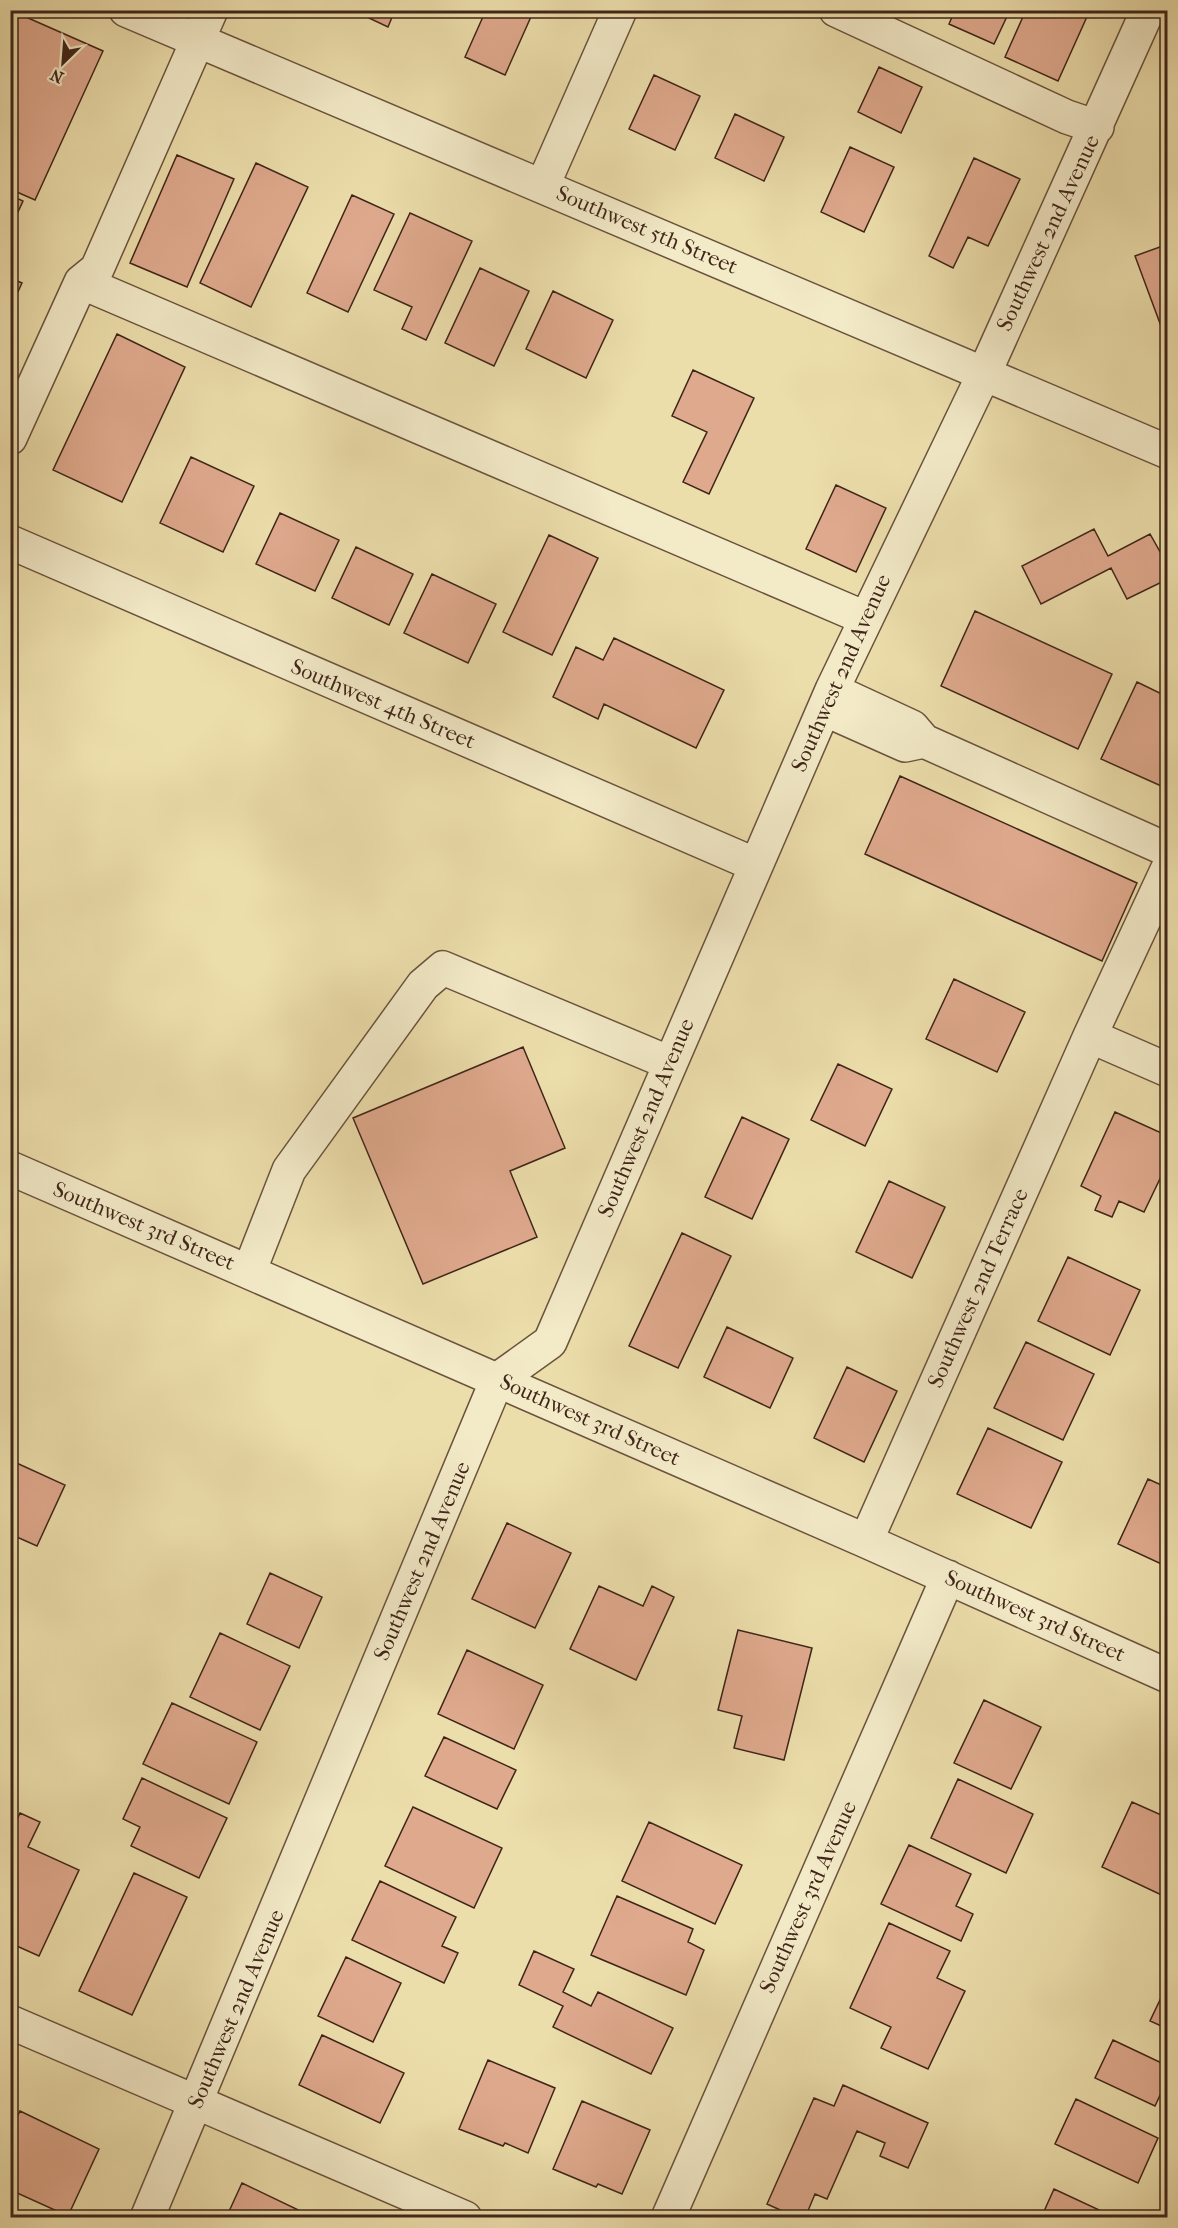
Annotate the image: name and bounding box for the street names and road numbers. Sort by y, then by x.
street label: Southwest 2nd Avenue [991,131,1105,335]
street label: Southwest 5th Street [552,180,742,280]
street label: Southwest 2nd Avenue [786,570,896,776]
street label: Southwest 4th Street [287,653,479,755]
street label: Southwest 2nd Avenue [592,1014,700,1221]
street label: Southwest 3rd Street [49,1176,239,1276]
street label: Southwest 2nd Terrace [922,1184,1034,1392]
street label: Southwest 3rd Street [496,1368,684,1472]
street label: Southwest 2nd Avenue [368,1457,476,1664]
street label: Southwest 3rd Street [941,1564,1129,1668]
street label: Southwest 3rd Avenue [754,1797,862,1997]
street label: Southwest 2nd Avenue [182,1905,290,2112]

